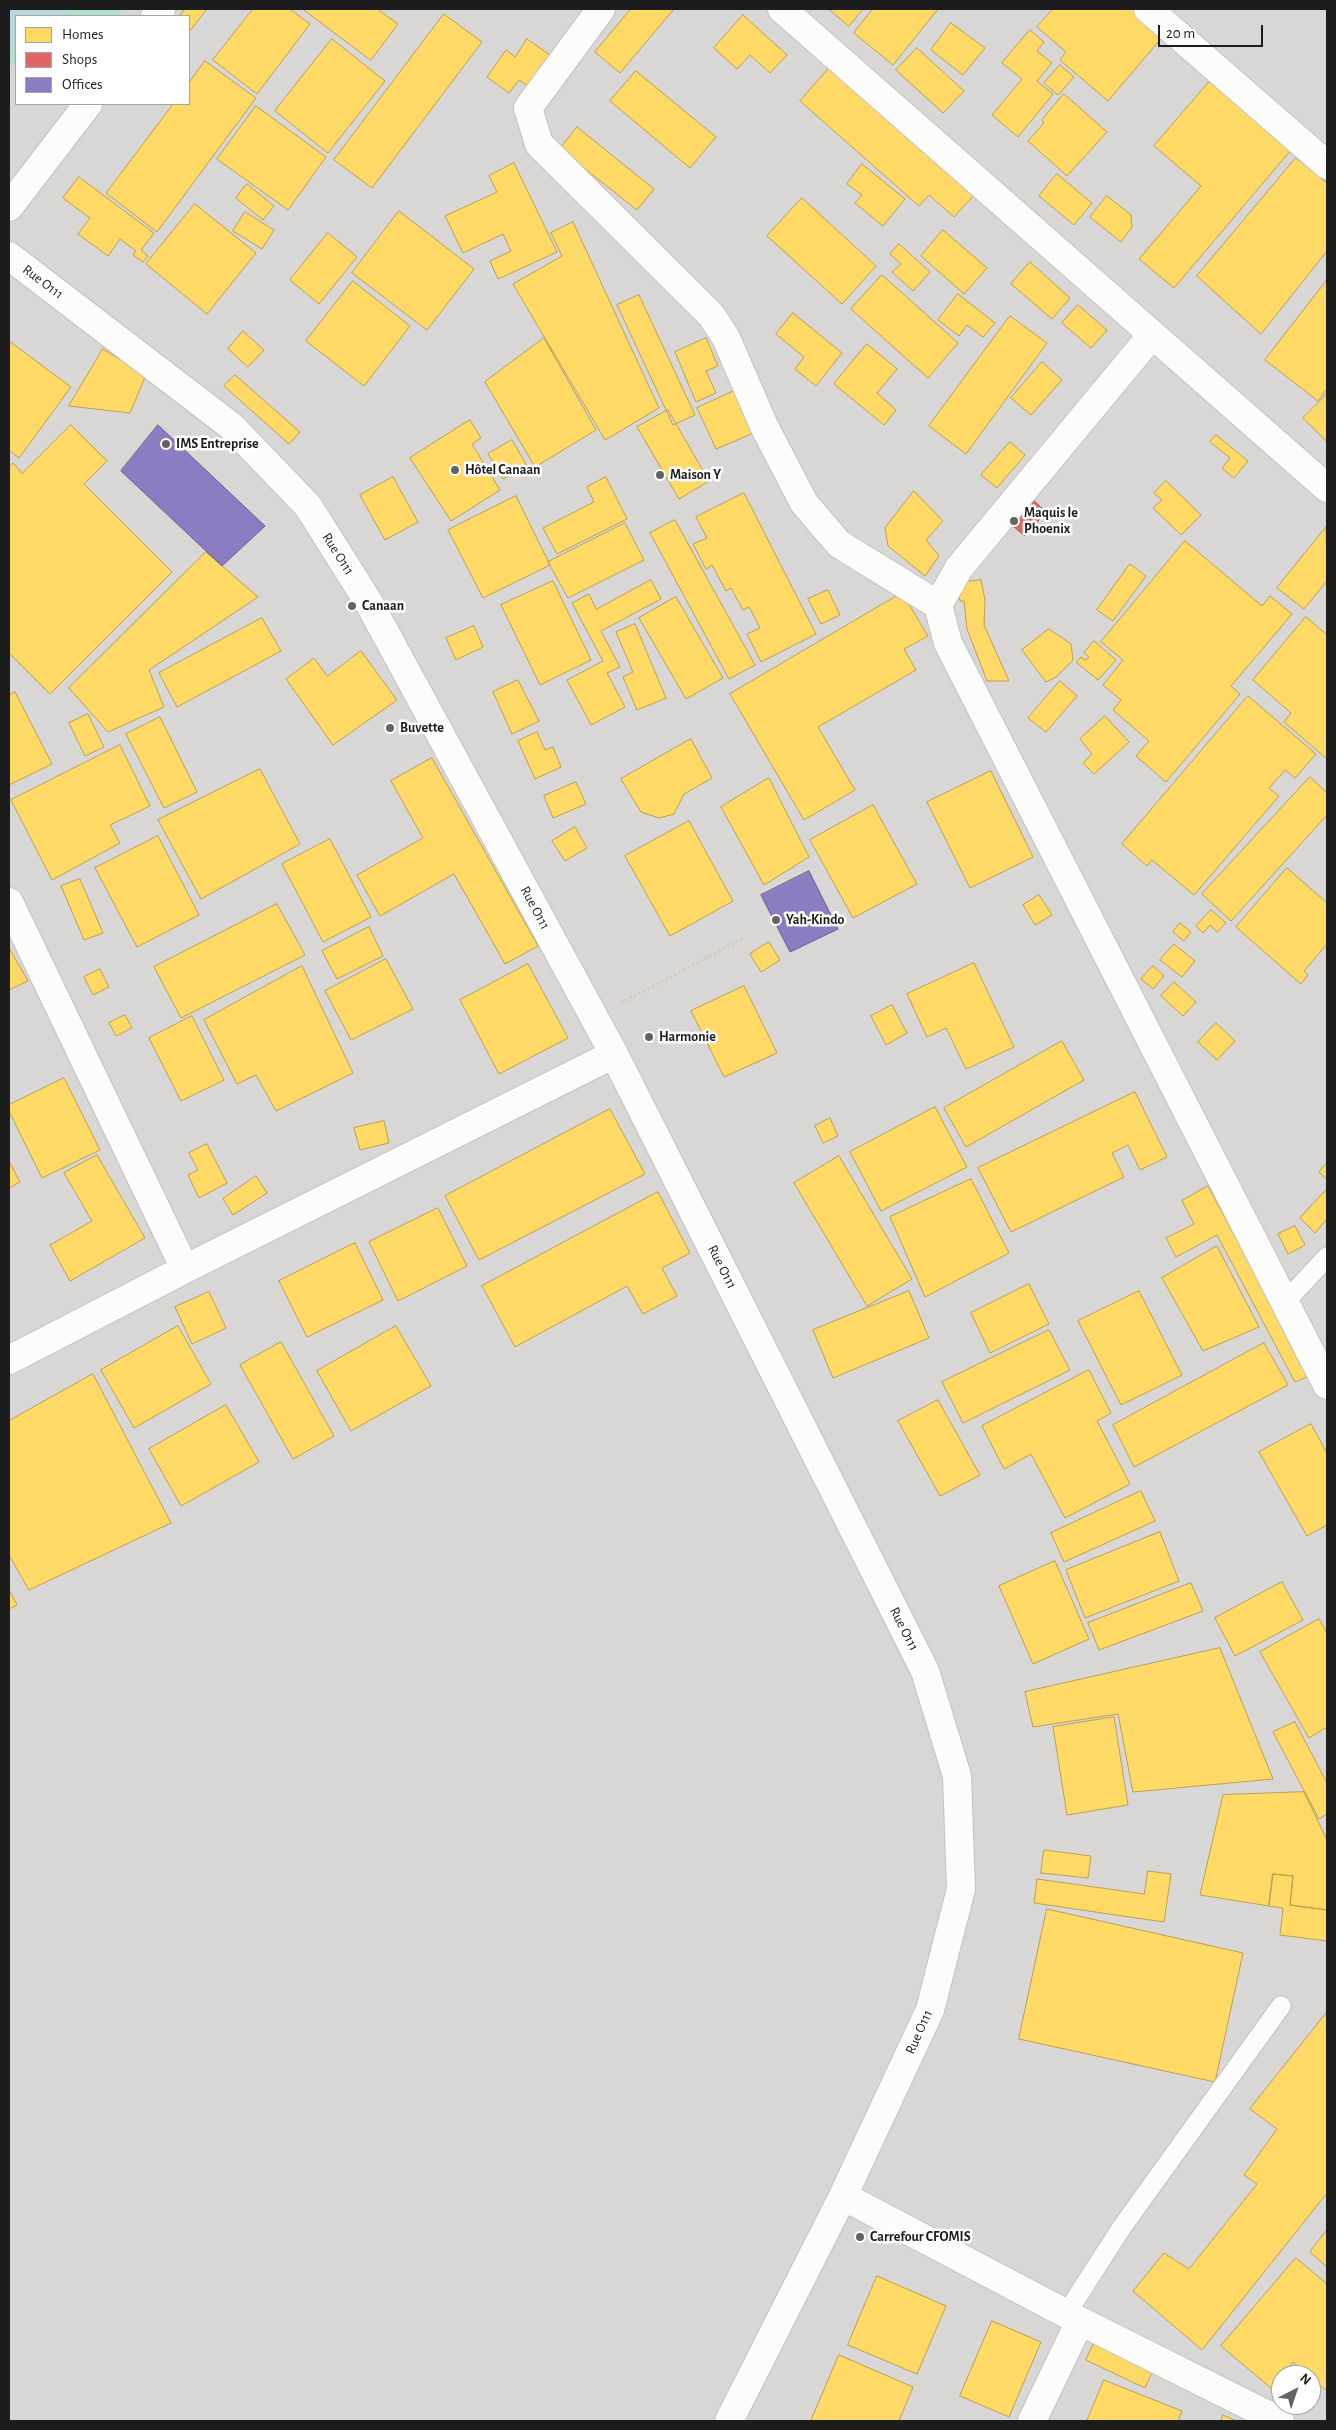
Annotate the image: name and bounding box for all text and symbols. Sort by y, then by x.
legend [15,15,190,105]
scale bar [1161,15,1266,47]
text: 20 m [1166,26,1195,41]
text: Homes [62,27,104,42]
text: Shops [62,52,97,67]
text: Offices [62,77,103,92]
street label: Rue O111 [19,261,67,303]
place label: IMS Entreprise [176,436,259,452]
marker: IMS Entreprise [160,438,172,450]
place label: Hôtel Canaan [465,462,540,478]
marker: Hôtel Canaan [449,464,461,476]
place label: Maison Y [670,467,721,483]
marker: Maison Y [654,469,666,481]
place label: Maquis le Phoenix [1024,505,1078,538]
marker: Maquis le Phoenix [1008,515,1020,527]
street label: Rue O111 [318,530,358,578]
place label: Canaan [362,598,404,614]
marker: Canaan [346,600,358,612]
place label: Buvette [400,720,444,736]
marker: Buvette [384,722,396,734]
street label: Rue O111 [517,883,553,933]
place label: Yah-Kindo [786,912,844,928]
marker: Yah-Kindo [770,914,782,926]
place label: Harmonie [659,1029,716,1045]
marker: Harmonie [643,1031,655,1043]
street label: Rue O111 [704,1242,740,1292]
street label: Rue O111 [886,1604,922,1654]
street label: Rue O111 [902,2007,936,2057]
place label: Carrefour CFOMIS [870,2229,971,2245]
marker: Carrefour CFOMIS [854,2231,866,2243]
north arrow [1271,2365,1321,2415]
text: N [1297,2371,1313,2388]

